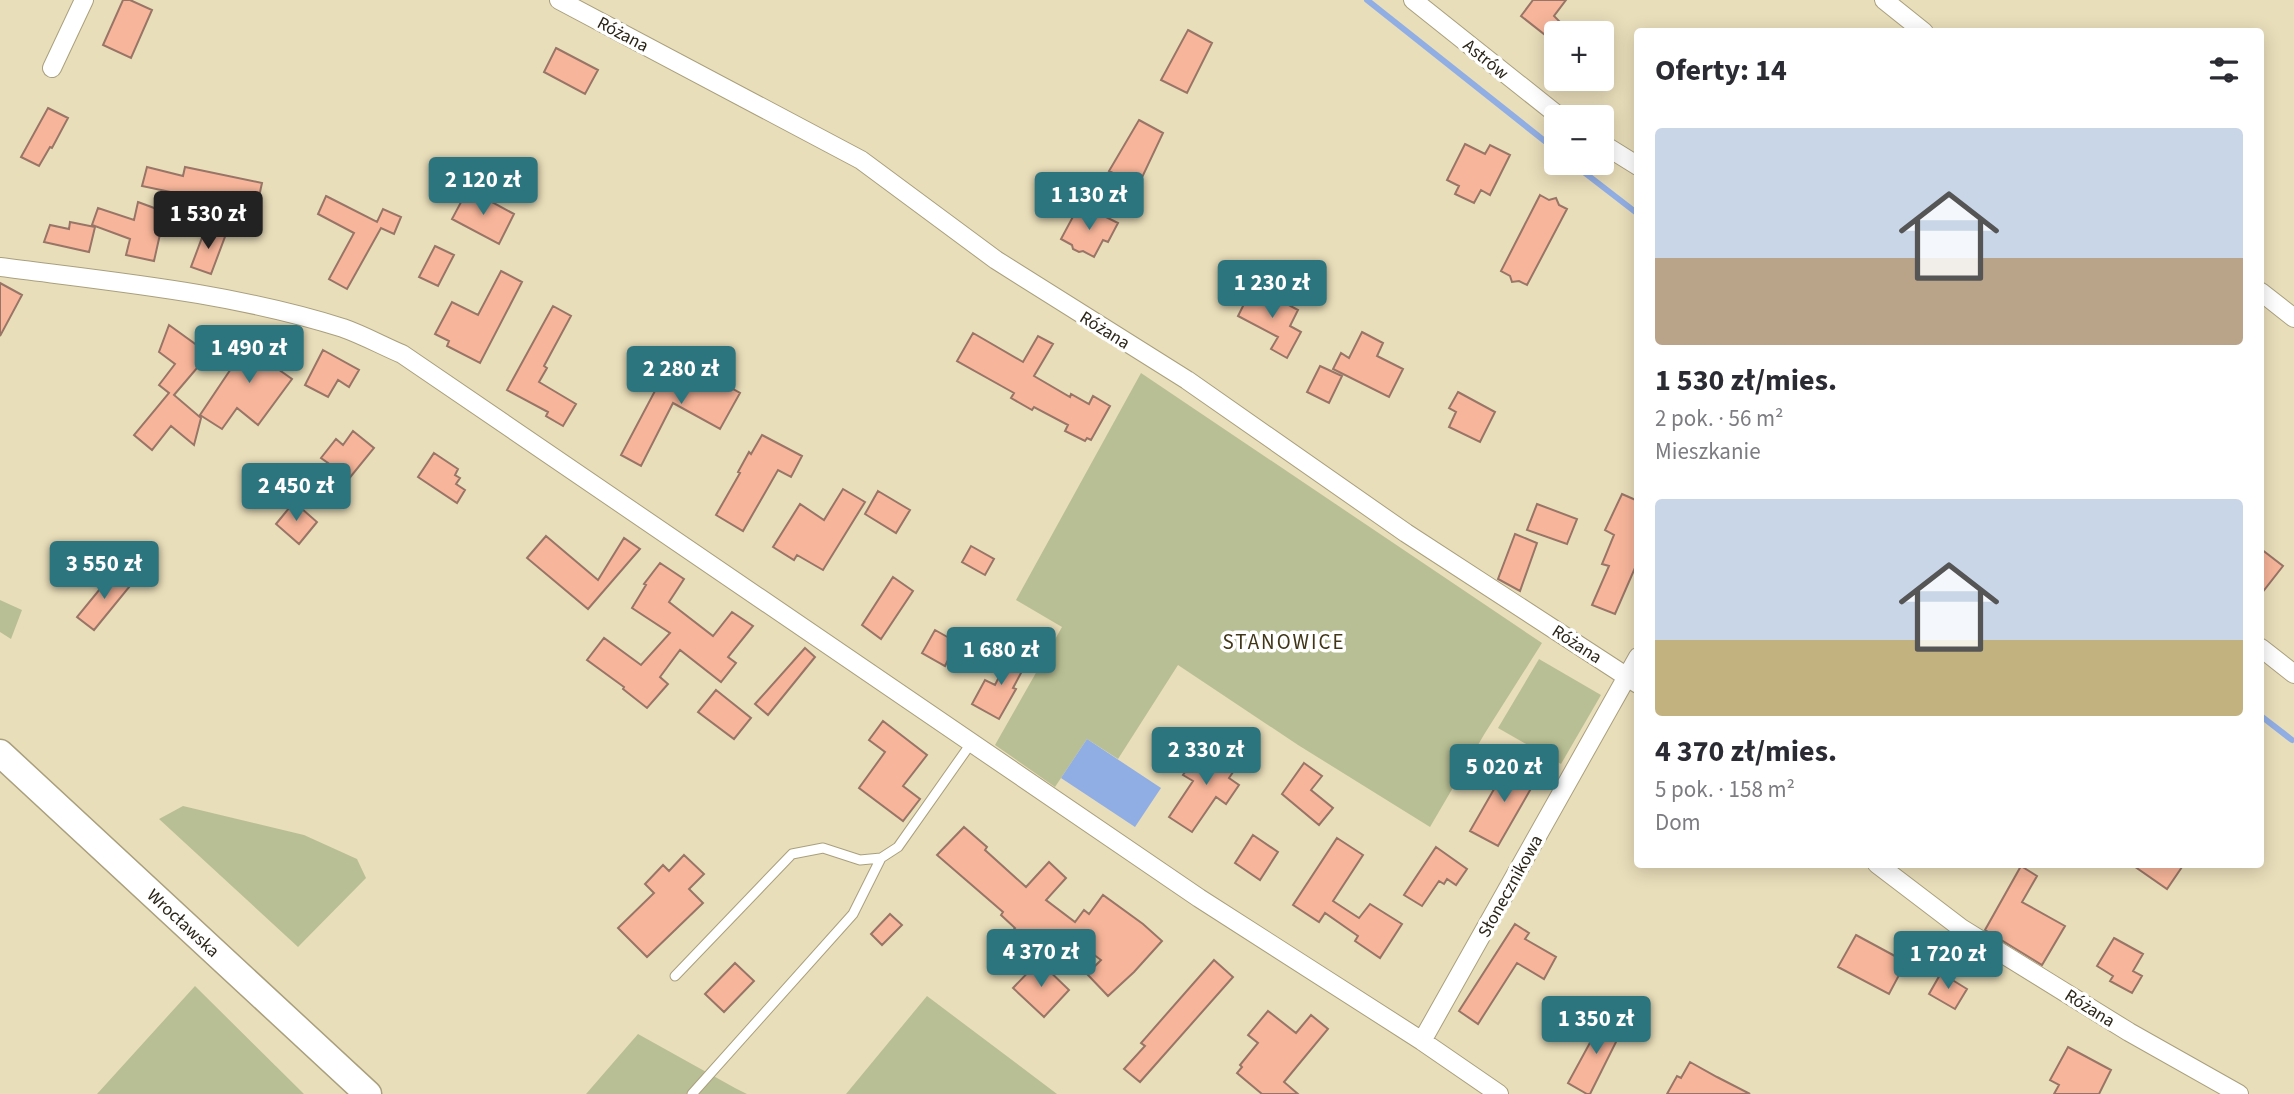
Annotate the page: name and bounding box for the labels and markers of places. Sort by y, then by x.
pin: 2 120 zł [411,158,555,217]
pin: 1 130 zł [1017,173,1161,232]
pin: 1 530 zł [136,191,280,251]
pin: 1 230 zł [1200,260,1344,320]
pin: 1 490 zł [177,326,321,385]
pin: 2 280 zł [609,346,753,406]
pin: 2 450 zł [224,463,368,523]
pin: 3 550 zł [32,542,176,601]
pin: 1 680 zł [929,628,1073,687]
pin: 2 330 zł [1134,728,1278,787]
pin: 5 020 zł [1432,744,1576,804]
pin: 4 370 zł [969,930,1113,989]
pin: 1 720 zł [1876,932,2020,991]
pin: 1 350 zł [1524,996,1668,1056]

